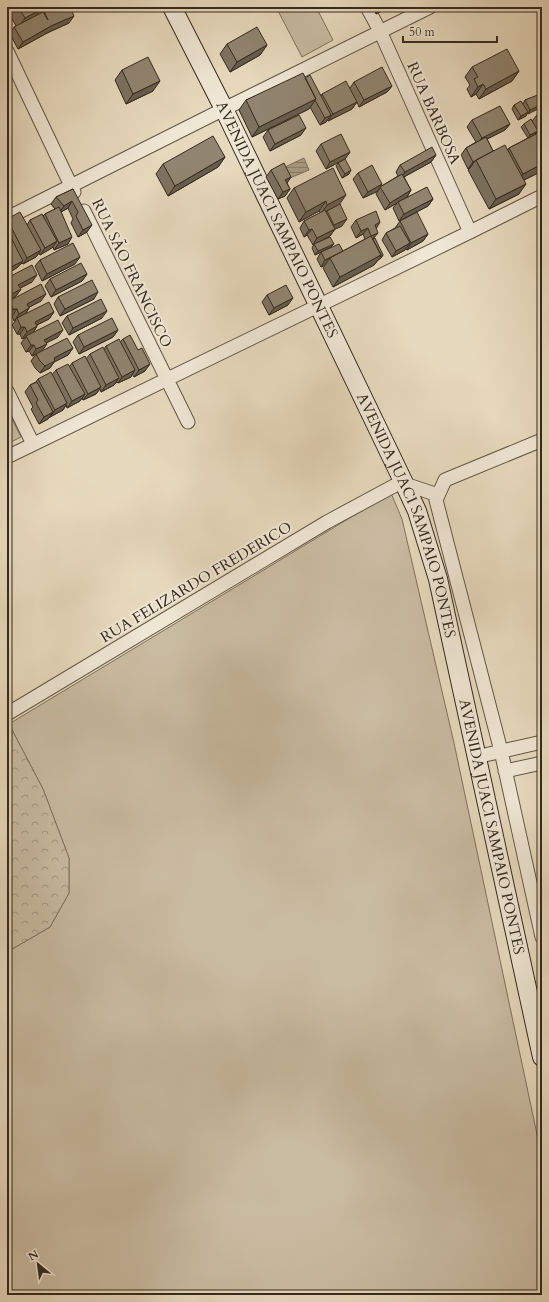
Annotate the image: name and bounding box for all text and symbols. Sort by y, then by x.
scale bar [403,18,497,44]
text: 50 m [409,24,436,40]
street label: RUA BARBOSA [403,59,466,168]
street label: AVENIDA JUACI SAMPAIO PONTES [211,97,343,341]
street label: RUA SÃO FRANCISCO [87,195,177,351]
street label: AVENIDA JUACI SAMPAIO PONTES [352,389,460,640]
street label: RUA FELIZARDO FREDERICO [97,517,295,647]
street label: AVENIDA JUACI SAMPAIO PONTES [454,697,529,956]
north arrow [18,1244,58,1284]
text: N [26,1247,42,1265]

